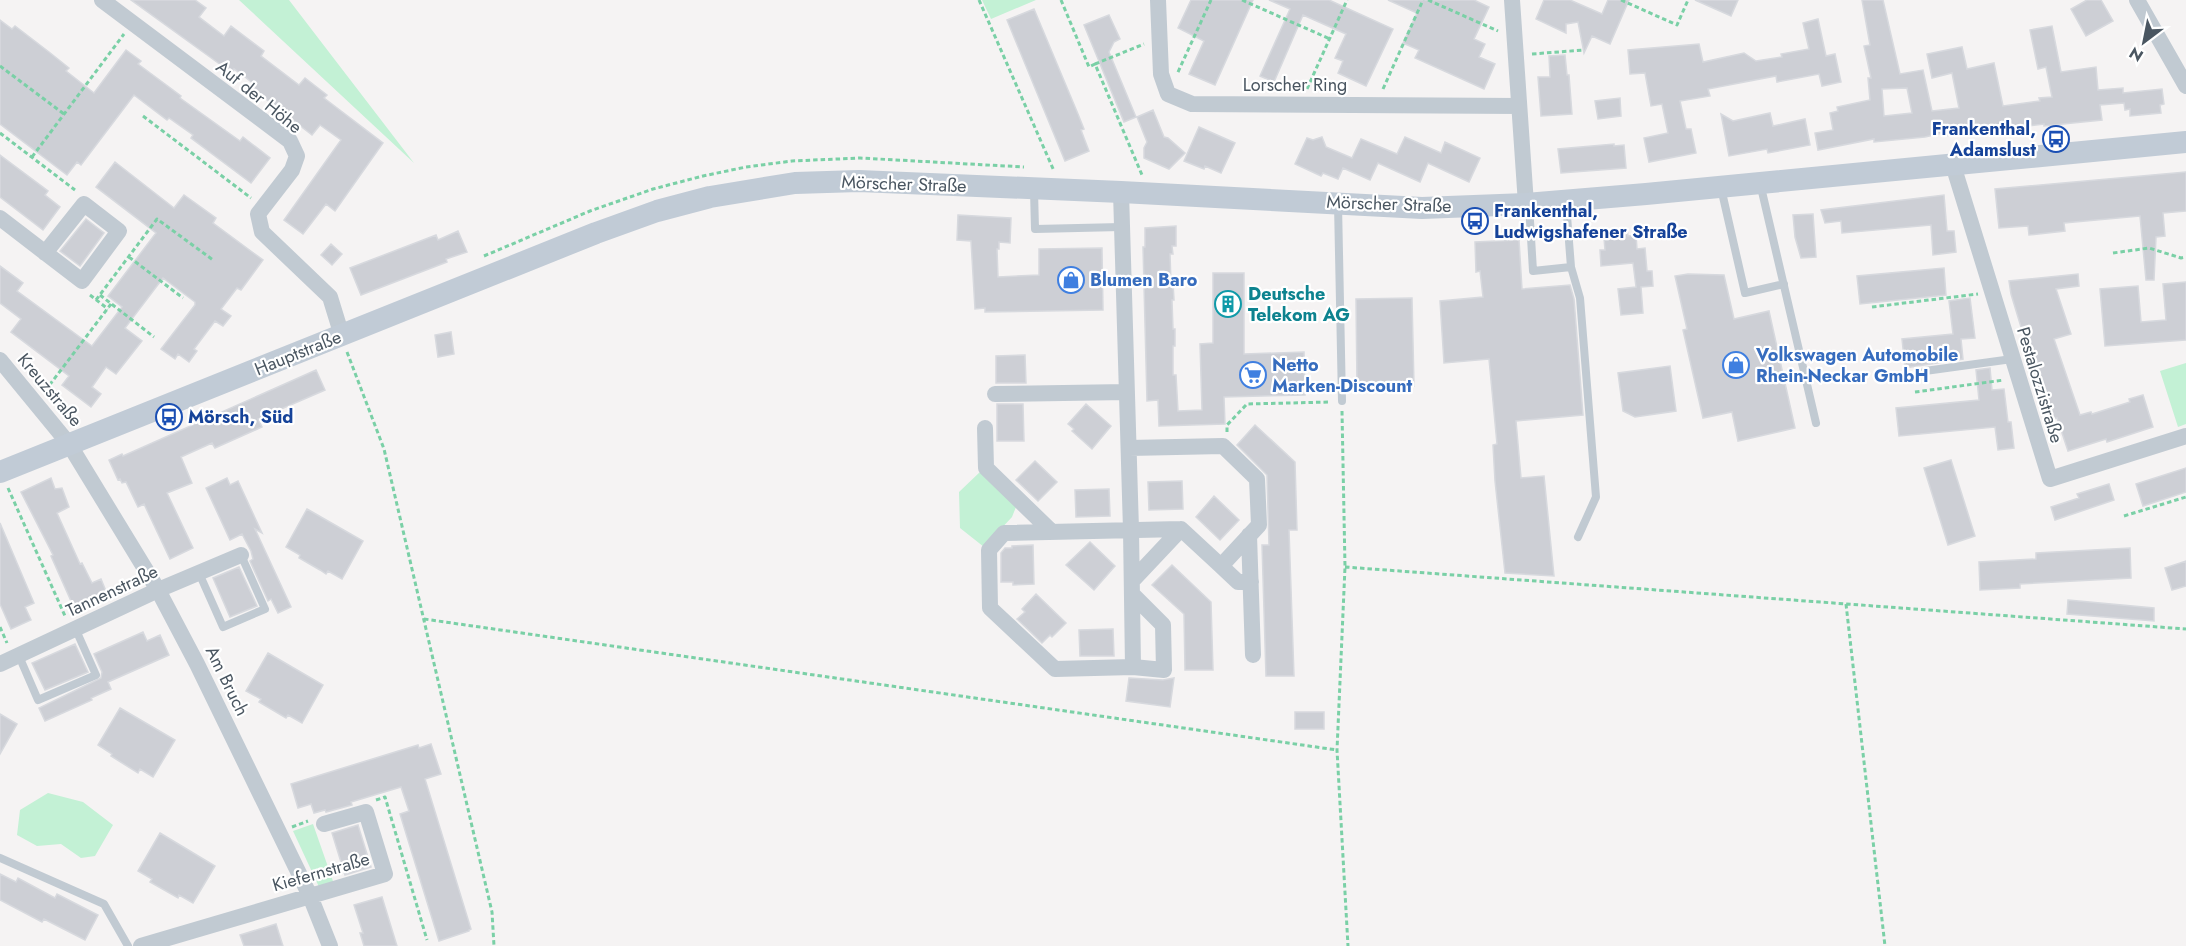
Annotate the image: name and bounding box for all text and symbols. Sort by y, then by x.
north arrow [2114,12,2174,72]
text: N [2125,41,2148,67]
street label: Auf der Höhe [210,54,308,140]
street label: Lorscher Ring [1243,72,1347,98]
place label: Frankenthal, Adamslust [1932,116,2036,163]
bus stop icon: Frankenthal, Adamslust [2041,124,2071,154]
street label: Mörscher Straße [841,169,967,199]
street label: Mörscher Straße [1326,189,1452,219]
place label: Frankenthal, Ludwigshafener Straße [1494,198,1688,245]
bus stop icon: Frankenthal, Ludwigshafener Straße [1460,206,1490,236]
shop icon: Blumen Baro [1056,265,1086,295]
place label: Blumen Baro [1090,267,1198,293]
place label: Deutsche Telekom AG [1248,281,1350,328]
building icon: Deutsche Telekom AG [1213,289,1243,319]
street label: Hauptstraße [251,324,345,382]
street label: Pestalozzistraße [2010,324,2070,446]
place label: Volkswagen Automobile Rhein-Neckar GmbH [1755,342,1958,389]
street label: Kreuzstraße [11,348,89,432]
shop icon: Volkswagen Automobile Rhein-Neckar GmbH [1721,350,1751,380]
place label: Netto Marken-Discount [1272,352,1412,399]
supermarket icon: Netto Marken-Discount [1238,360,1268,390]
bus stop icon: Mörsch, Süd [154,402,184,432]
place label: Mörsch, Süd [188,404,293,430]
street label: Tannenstraße [62,558,162,624]
street label: Am Bruch [199,642,255,720]
street label: Kiefernstraße [269,846,373,898]

